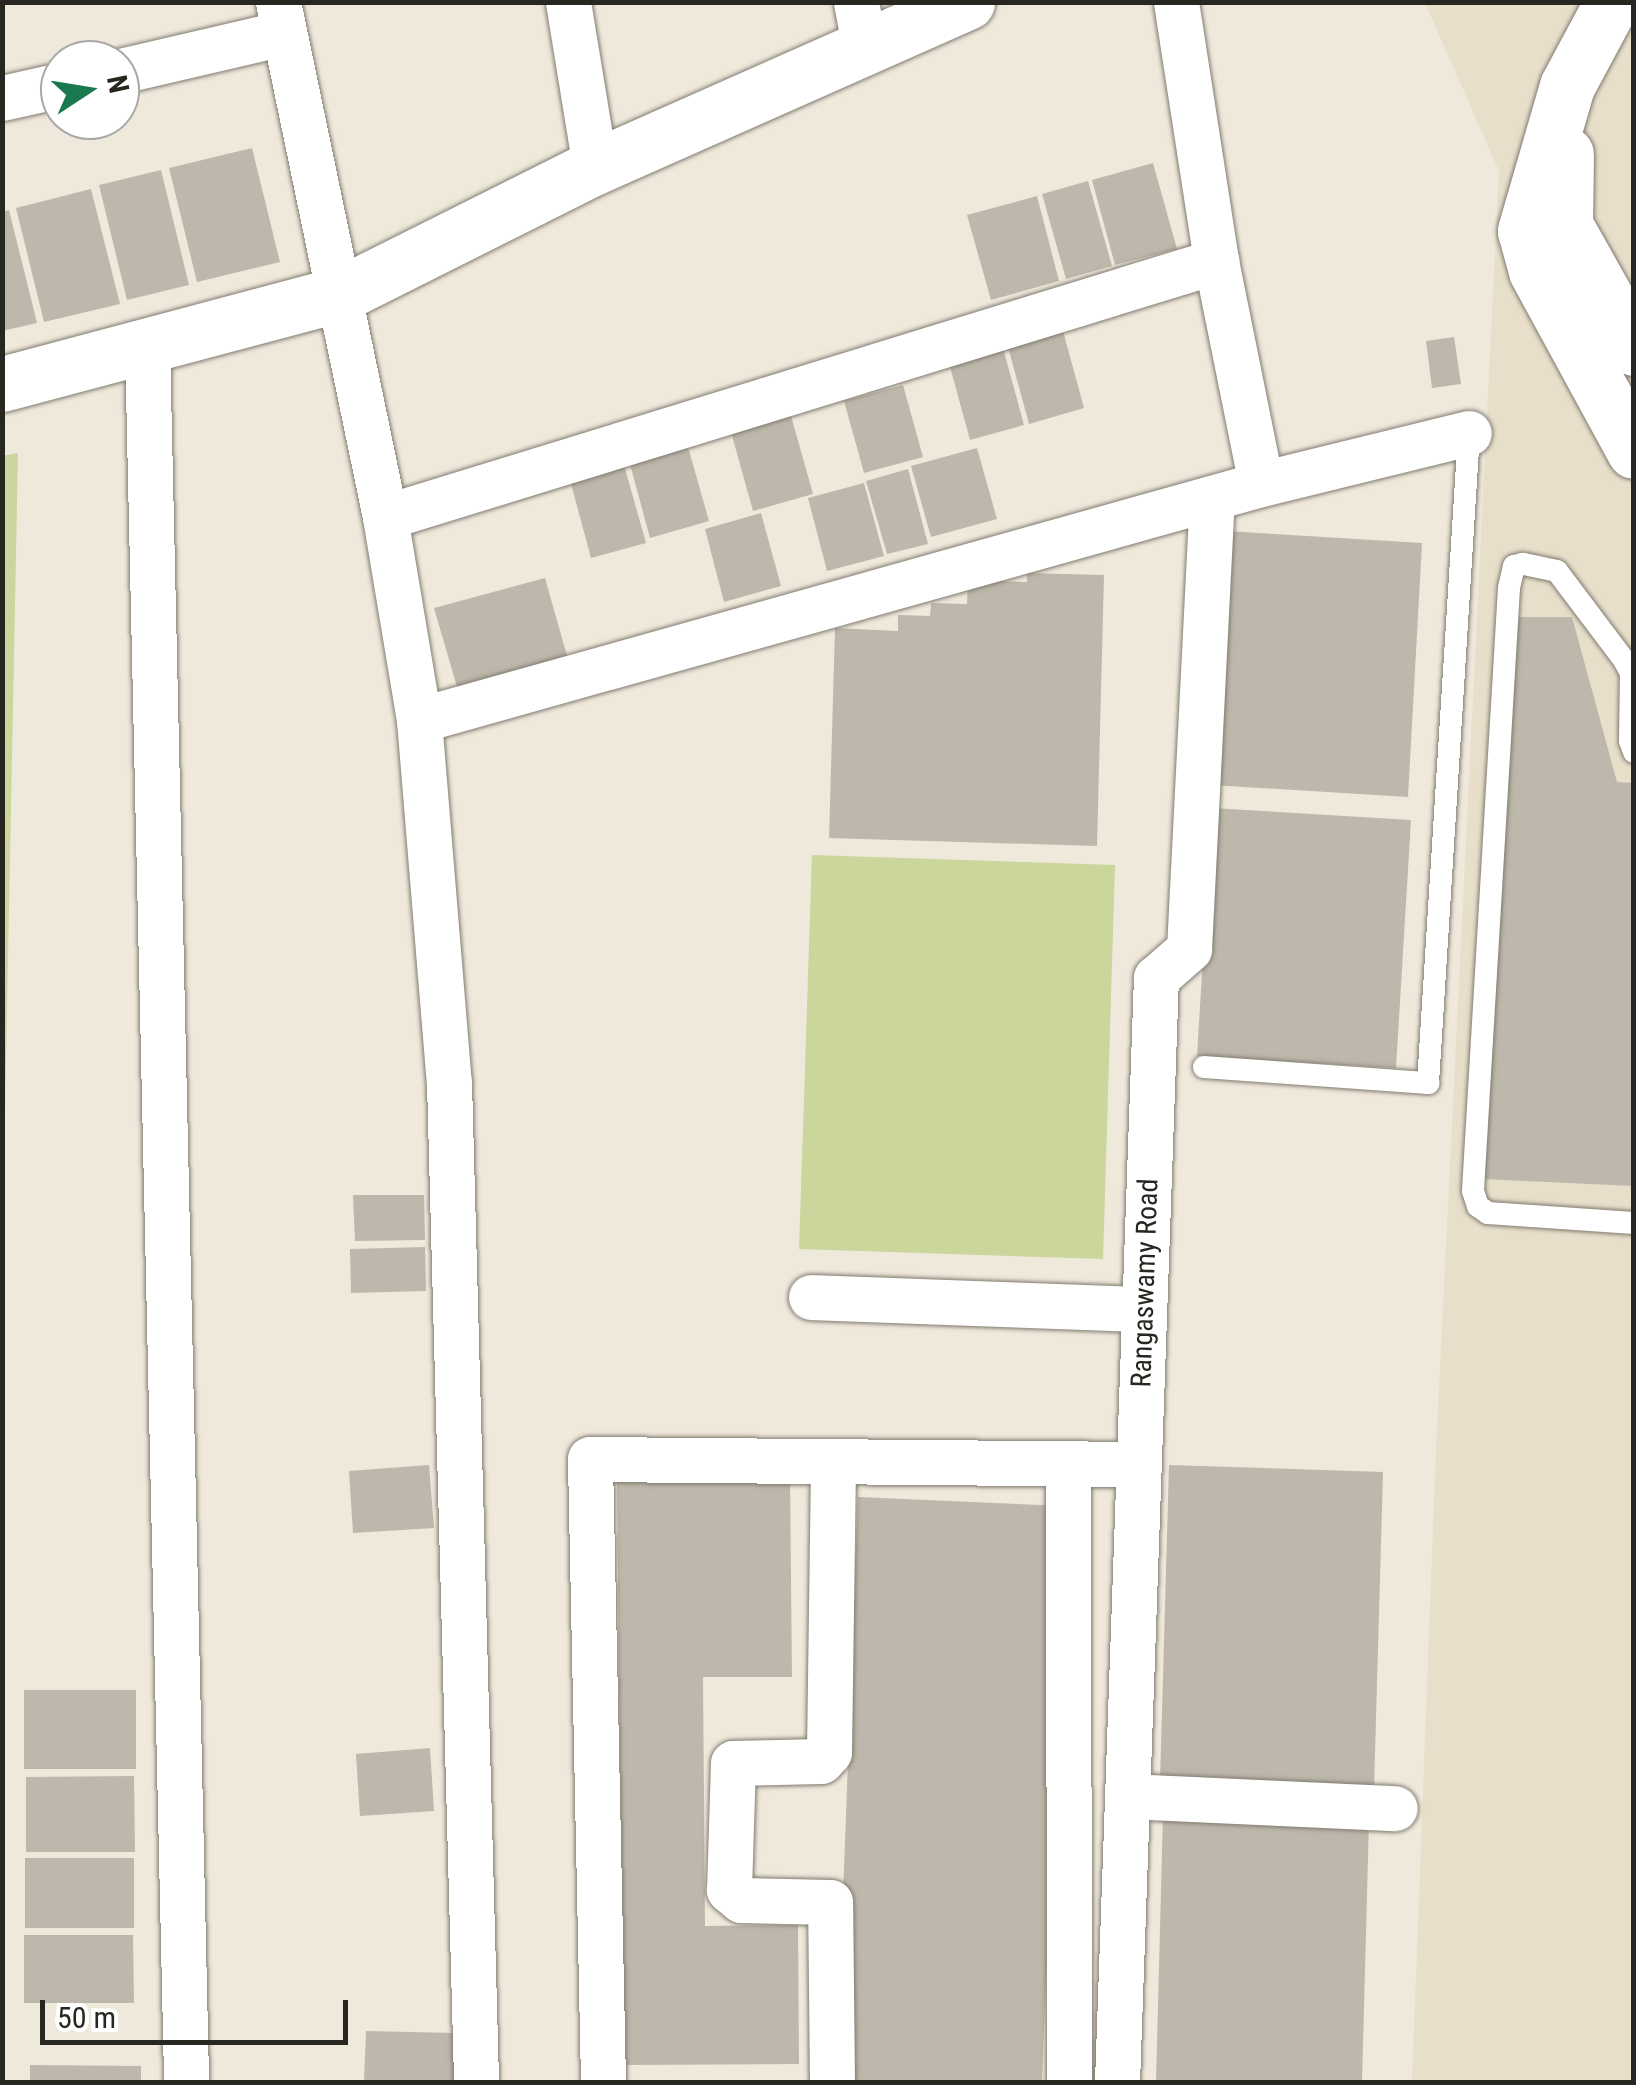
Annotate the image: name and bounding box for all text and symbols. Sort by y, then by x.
north arrow [40,40,140,140]
text: N [100,72,136,96]
street label: Rangaswamy Road [1125,1178,1165,1388]
scale bar [45,1980,352,2042]
text: 50 m [57,2000,116,2035]

